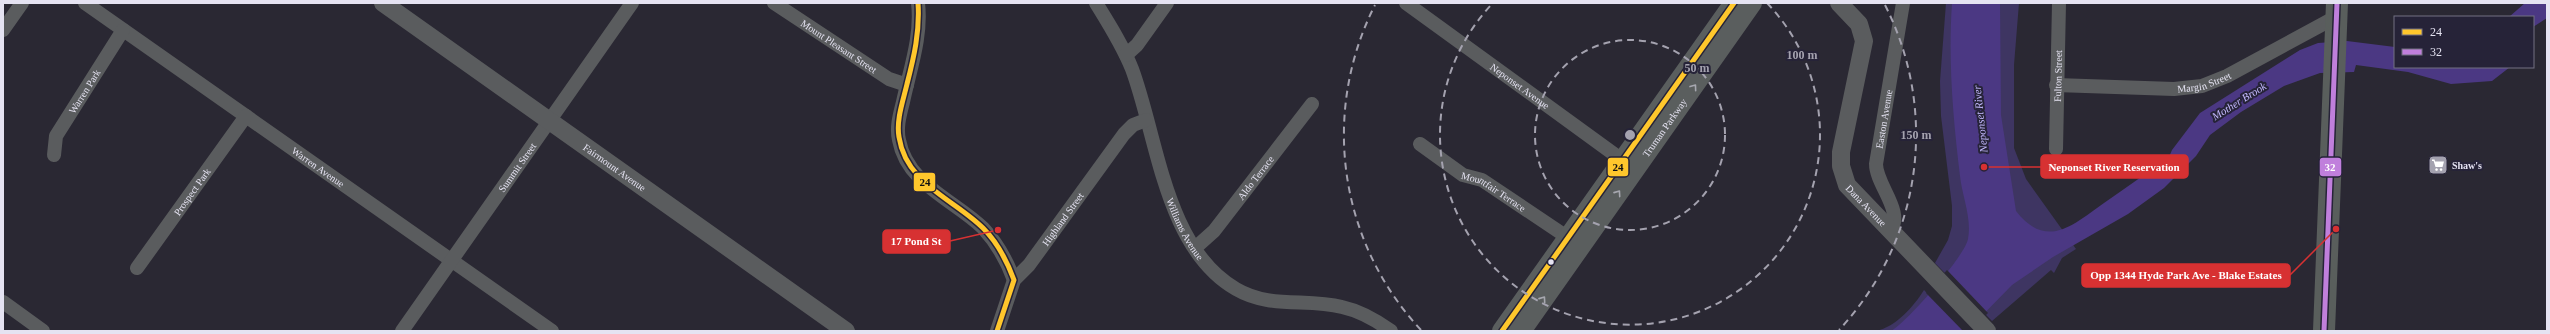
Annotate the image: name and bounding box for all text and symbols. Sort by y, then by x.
legend [2394,16,2534,68]
street label: Mount Pleasant Street [799,17,879,76]
text: 24 [2430,25,2442,39]
text: 32 [2430,45,2442,59]
text: 100 m [1787,48,1818,62]
street label: Fulton Street [2052,50,2064,102]
street label: Neponset Avenue [1488,61,1552,112]
text: 50 m [1685,61,1710,75]
street label: Warren Park [67,67,103,116]
street label: Margin Street [2177,70,2233,95]
water label: Mother Brook [2209,79,2269,123]
one-way arrow [1689,84,1697,91]
water label: Neponset River [1970,84,1990,154]
street label: Easton Avenue [1874,88,1894,149]
street label: Truman Parkway [1640,96,1689,159]
centre of rings [1623,128,1637,142]
text: 150 m [1901,128,1932,142]
street label: Summit Street [496,141,538,194]
street label: Fairmount Avenue [581,142,648,194]
street label: Warren Avenue [290,145,347,190]
street label: Aldo Terrace [1235,153,1276,202]
supermarket icon: Shaw's [2427,154,2449,176]
callout: Neponset River Reservation [2041,155,2188,178]
line badge: 24 [1607,157,1629,177]
line badge: 32 [2319,157,2342,177]
place label: Shaw's [2452,160,2482,171]
text: 24 [1613,161,1624,173]
text: Neponset River Reservation [2048,161,2180,173]
text: 32 [2325,161,2336,173]
street label: Prospect Park [172,166,213,218]
street label: Mountfair Terrace [1460,170,1528,214]
line badge: 24 [913,172,936,192]
text: 24 [920,176,931,188]
street label: Dana Avenue [1844,182,1889,229]
street label: Highland Street [1040,190,1086,248]
one-way arrow [1613,190,1620,197]
street label: Williams Avenue [1164,196,1206,263]
callout: 17 Pond St [883,230,950,253]
text: 17 Pond St [891,235,942,247]
unlabelled marker [1546,257,1556,267]
callout: Opp 1344 Hyde Park Ave - Blake Estates [2082,264,2290,287]
text: Opp 1344 Hyde Park Ave - Blake Estates [2090,269,2282,281]
one-way arrow [1538,296,1546,303]

